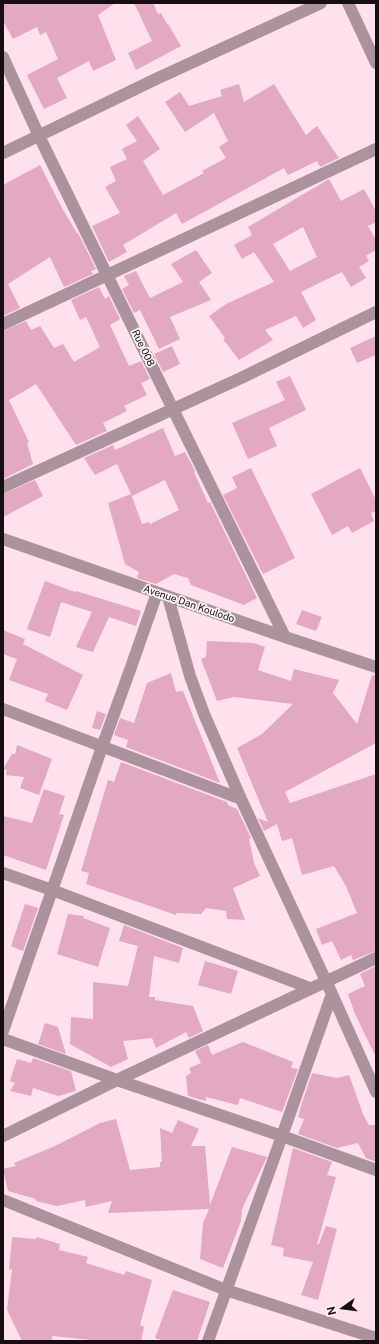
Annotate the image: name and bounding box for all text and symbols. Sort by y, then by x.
street label: Rue 008 [129,328,157,368]
street label: Avenue Dan Koulodo [142,583,236,625]
north arrow [323,1288,363,1328]
text: N [324,1305,338,1317]

